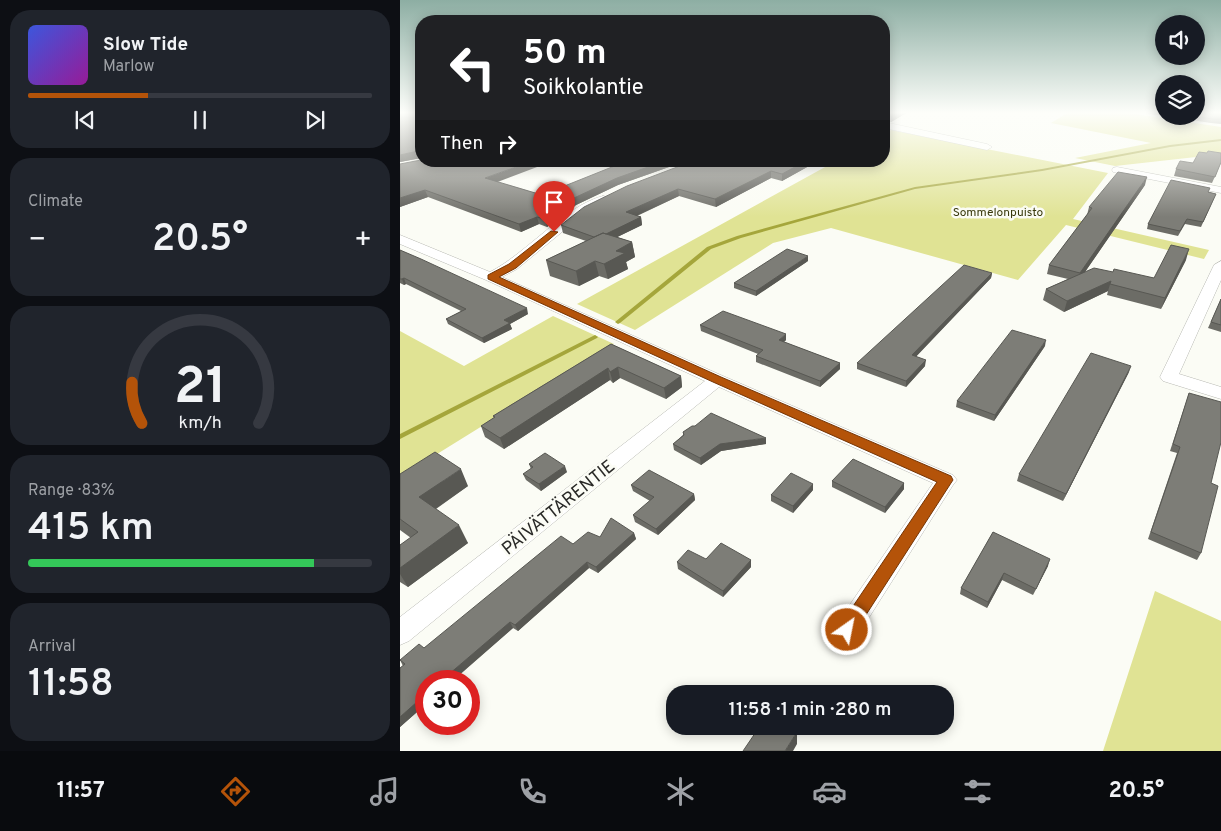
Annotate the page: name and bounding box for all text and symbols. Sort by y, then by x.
map controls [1155,15,1205,125]
button: sound [1155,15,1205,65]
text: 50 m [523,32,607,76]
text: Slow Tide [103,33,188,57]
icon: left [440,35,505,100]
text: Marlow [103,57,155,77]
text: Soikkolantie [523,75,644,102]
button: layers [1155,75,1205,125]
icon: previous [71,106,99,134]
icon: pause [186,106,214,134]
icon: next [301,106,329,134]
icon: right [493,130,521,158]
text: Then [440,132,483,156]
pin [533,181,575,232]
icon: arrive [540,188,568,216]
text: Climate [28,192,83,212]
park label: Sommelonpuisto [953,205,1044,221]
text: 20.5° [152,216,248,265]
text: − [28,223,46,259]
text: + [354,223,372,259]
text: 21 [174,356,226,422]
text: km/h [178,412,222,435]
street label: PÄIVÄTTÄRENTIE [496,454,620,561]
text: Range · 83% [28,481,115,501]
text: 415 km [28,505,154,554]
position arrow [820,603,872,655]
text: Arrival [28,637,76,657]
text: 11:58 [28,661,114,710]
speed limit sign: 30 [415,670,480,735]
text: 11:58 · 1 min · 280 m [729,698,891,722]
icon: directions [218,774,253,809]
icon: music [367,774,402,809]
icon: phone [515,774,550,809]
icon: climate [663,774,698,809]
icon: car [812,774,847,809]
icon: filters [960,774,995,809]
text: 11:57 [57,778,105,805]
text: 20.5° [1108,778,1164,805]

